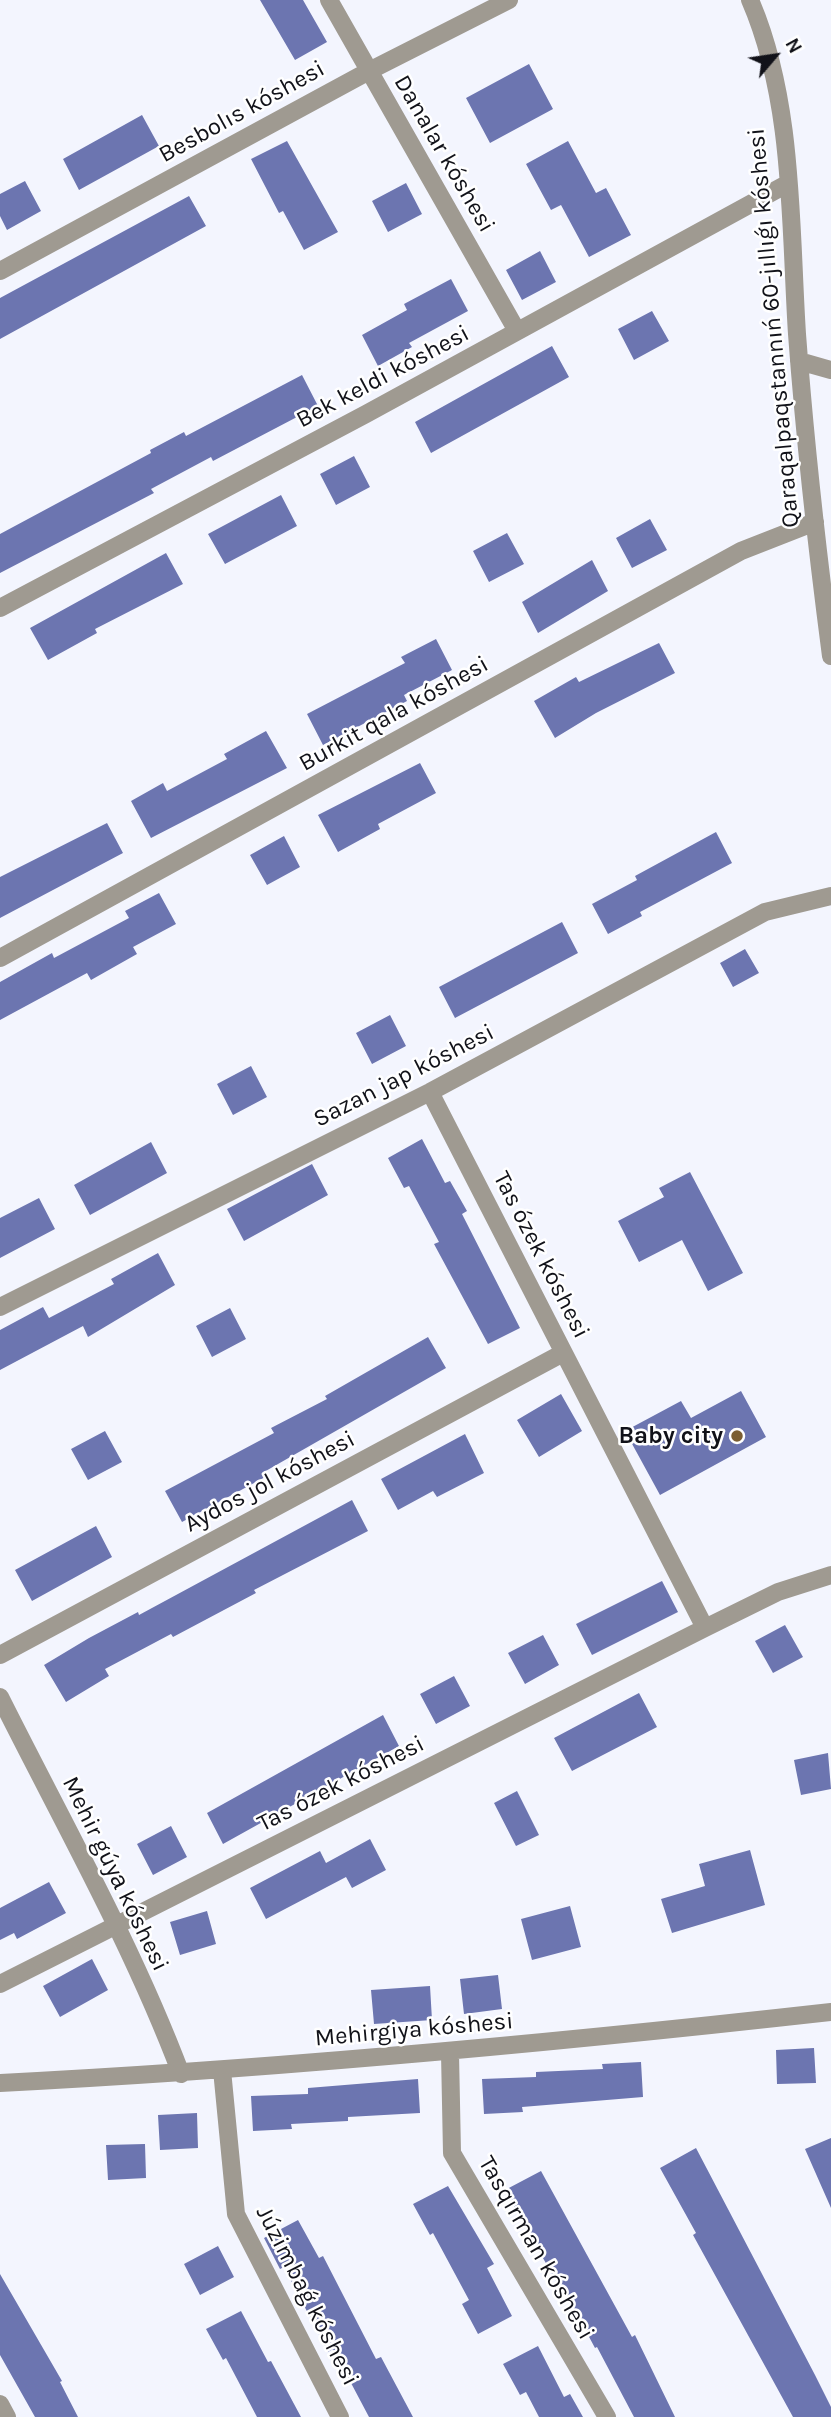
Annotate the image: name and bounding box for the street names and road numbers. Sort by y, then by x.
street label: Besbolıs kóshesi [154,55,330,169]
street label: Danalar kóshesi [387,70,501,238]
street label: Qaraqalpaqstannıń 60-jıllıǵı kóshesi [742,127,806,529]
street label: Bek keldi kóshesi [292,319,474,435]
street label: Burkit qala kóshesi [294,650,494,778]
street label: Sazan jap kóshesi [309,1018,499,1134]
street label: Tas ózek kóshesi [487,1167,595,1343]
street label: Aydos jol kóshesi [180,1425,360,1539]
street label: Tas ózek kóshesi [253,1730,429,1838]
street label: Mehir gúyа kóshesi [55,1772,175,1976]
street label: Mehirgiya kóshesi [314,2007,514,2053]
street label: Tasqırman kóshesi [472,2151,600,2345]
street label: Júzimbaǵ kóshesi [249,2201,365,2391]

